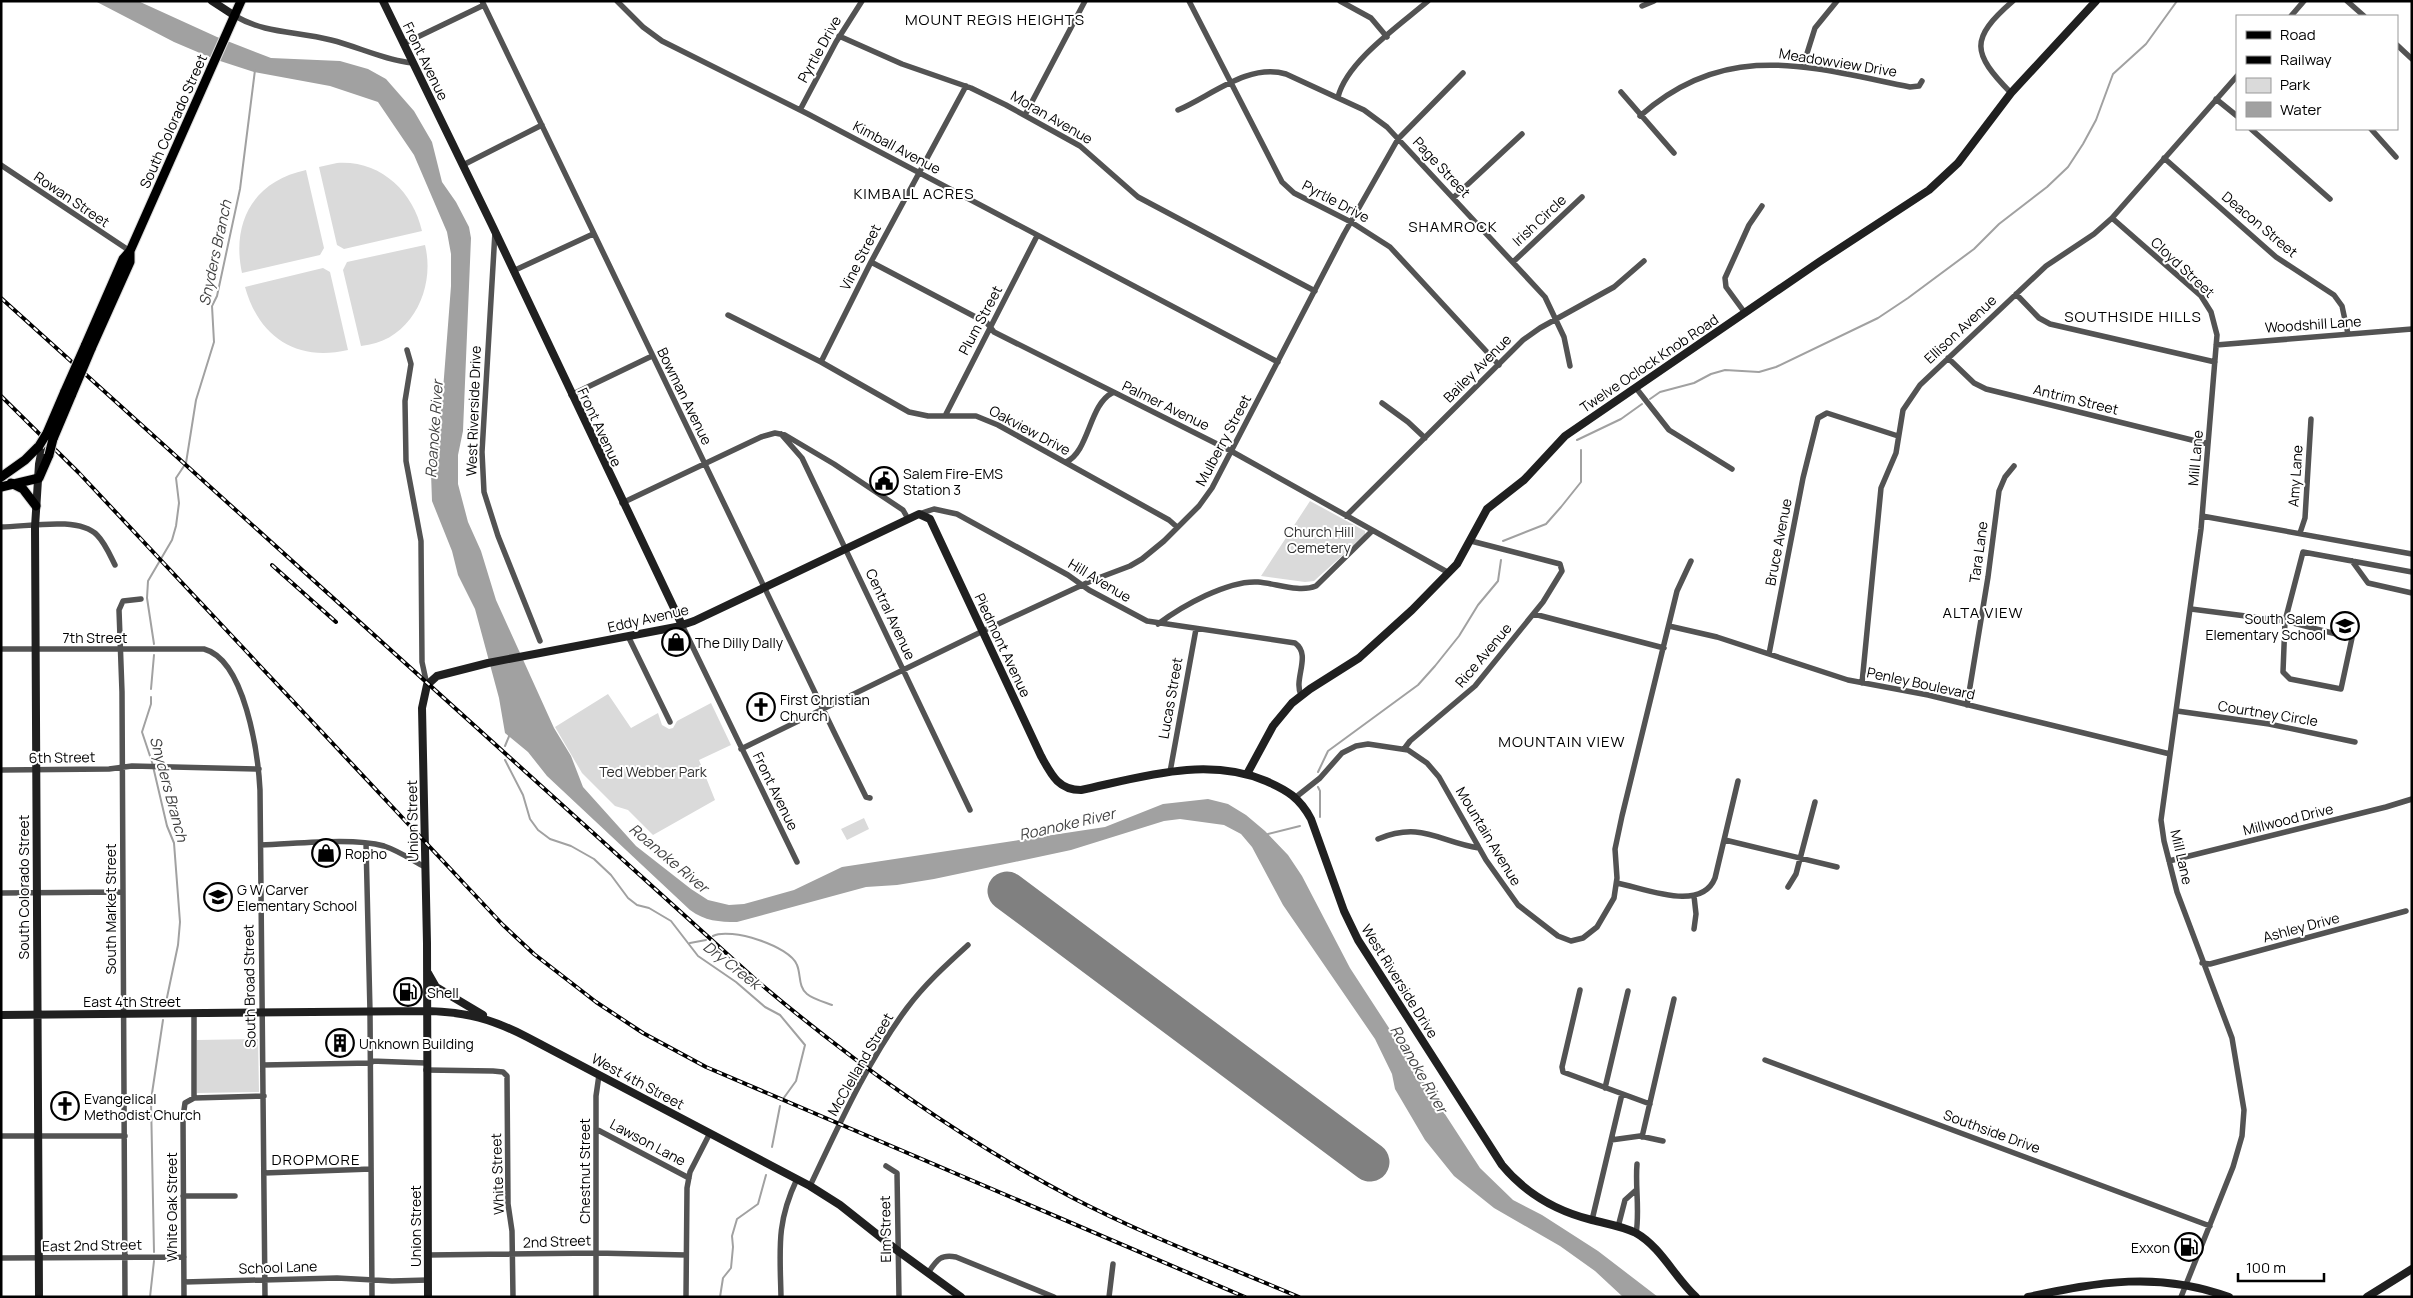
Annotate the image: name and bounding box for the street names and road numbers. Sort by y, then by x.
street label: Pyrtle Drive [793,12,845,86]
street label: Front Avenue [399,19,453,103]
street label: Meadowview Drive [1778,43,1898,81]
street label: South Colorado Street [135,51,211,191]
street label: Moran Avenue [1008,86,1096,148]
street label: Kimball Avenue [850,116,944,178]
street label: Page Street [1409,133,1475,202]
street label: Rowan Street [31,167,114,231]
street label: Pyrtle Drive [1299,175,1373,227]
street label: Deacon Street [2218,187,2302,262]
street label: Irish Circle [1508,190,1570,250]
street label: Vine Street [835,220,885,293]
street label: Cloyd Street [2147,233,2219,302]
street label: Plum Street [954,282,1006,358]
street label: Ellison Avenue [1920,291,2000,367]
street label: Twelve Oclock Knob Road [1576,310,1722,416]
street label: Woodshill Lane [2264,311,2362,337]
street label: Bailey Avenue [1439,330,1515,406]
street label: Bowman Avenue [653,344,717,448]
street label: West Riverside Drive [461,345,485,477]
street label: Palmer Avenue [1119,376,1213,434]
street label: Antrim Street [2032,379,2121,419]
street label: Front Avenue [573,385,627,469]
street label: Mulberry Street [1191,391,1255,489]
street label: Oakview Drive [986,401,1074,459]
street label: Mill Lane [2183,429,2207,487]
street label: Amy Lane [2283,444,2307,508]
street label: Bruce Avenue [1760,497,1796,587]
street label: Tara Lane [1964,520,1992,584]
street label: Hill Avenue [1065,554,1135,606]
street label: Central Avenue [862,565,920,663]
street label: Piedmont Avenue [971,590,1035,700]
street label: Eddy Avenue [606,599,690,637]
street label: Rice Avenue [1450,619,1516,691]
street label: 7th Street [63,628,128,647]
street label: Lucas Street [1154,655,1187,740]
street label: Penley Boulevard [1865,662,1977,704]
street label: Courtney Circle [2217,696,2319,730]
street label: 6th Street [29,747,96,767]
street label: Front Avenue [749,749,803,833]
street label: Union Street [402,779,422,862]
street label: Mountain Avenue [1452,783,1526,889]
street label: Millwood Drive [2241,799,2335,839]
street label: South Colorado Street [14,814,33,959]
street label: Mill Lane [2166,828,2198,886]
street label: South Market Street [101,843,120,975]
street label: Ashley Drive [2261,908,2341,946]
street label: West Riverside Drive [1357,921,1443,1041]
street label: South Broad Street [238,924,260,1048]
street label: East 4th Street [83,992,181,1011]
street label: McClelland Street [823,1009,897,1119]
street label: West 4th Street [588,1049,688,1114]
street label: Southside Drive [1941,1105,2043,1157]
street label: Lawson Lane [607,1114,689,1170]
street label: Chestnut Street [575,1118,594,1224]
street label: White Street [486,1132,508,1215]
street label: White Oak Street [162,1152,181,1262]
street label: Union Street [406,1185,425,1267]
street label: Elm Street [875,1195,895,1263]
street label: 2nd Street [522,1230,592,1252]
street label: East 2nd Street [42,1235,143,1255]
street label: School Lane [238,1256,318,1278]

